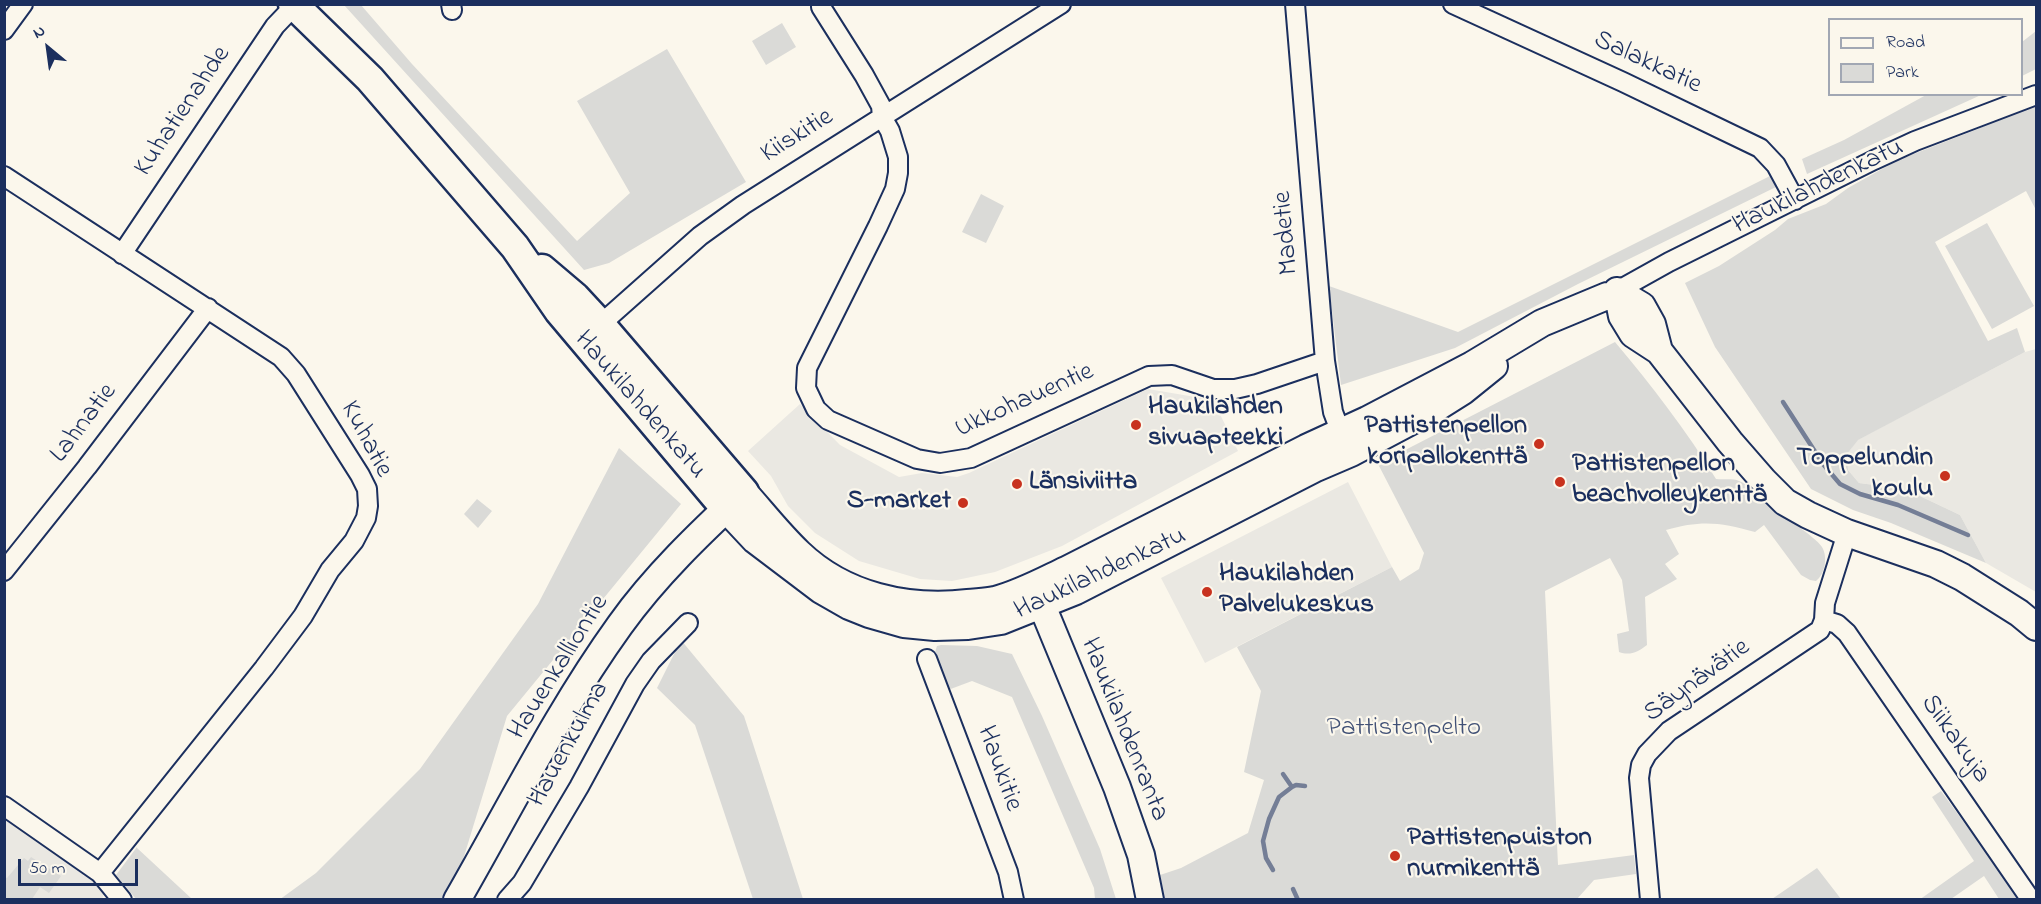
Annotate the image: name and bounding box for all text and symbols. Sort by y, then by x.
north arrow [18,18,78,78]
legend [1828,18,2023,96]
text: N [29,19,50,45]
street label: Salakkatie [1588,25,1706,103]
text: Road [1886,30,1925,56]
street label: Kuhatienahde [129,41,239,183]
text: Park [1886,60,1919,86]
street label: Kiiskitie [756,102,840,172]
street label: Haukilahdenkatu [1728,133,1910,243]
street label: Madetie [1268,190,1308,276]
street label: Haukilahdenkatu [566,325,712,487]
street label: Ukkohauentie [951,357,1099,447]
street label: Lahnatie [45,378,125,470]
place label: Haukilahden sivuapteekki [1148,393,1283,456]
street label: Kuhatie [331,396,399,484]
place label: Pattistenpellon koripallokenttä [1364,412,1527,475]
marker: Haukilahden sivuapteekki [1129,418,1143,432]
marker: Pattistenpellon koripallokenttä [1532,437,1546,451]
place label: Toppelundin koulu [1797,444,1933,507]
place label: Pattistenpellon beachvolleykenttä [1572,450,1767,513]
place label: Länsiviitta [1029,468,1137,500]
marker: Toppelundin koulu [1938,469,1952,483]
marker: Pattistenpellon beachvolleykenttä [1553,475,1567,489]
marker: Länsiviitta [1010,477,1024,491]
place label: S-market [847,487,951,519]
marker: S-market [956,496,970,510]
street label: Haukilahdenkatu [1010,521,1192,629]
place label: Haukilahden Palvelukeskus [1219,560,1374,623]
marker: Haukilahden Palvelukeskus [1200,585,1214,599]
street label: Hauenkalliontie [503,590,617,746]
street label: Säynävätie [1639,633,1757,731]
street label: Haukilahdenranta [1072,634,1174,826]
street label: Hauenkulma [522,677,618,813]
street label: Siikakuja [1912,689,1996,791]
park label: Pattistenpelto [1327,714,1481,746]
street label: Haukitie [968,722,1028,816]
place label: Pattistenpuiston nurmikenttä [1407,824,1592,887]
scale bar [21,847,141,885]
marker: Pattistenpuiston nurmikenttä [1388,849,1402,863]
text: 50 m [29,856,66,882]

